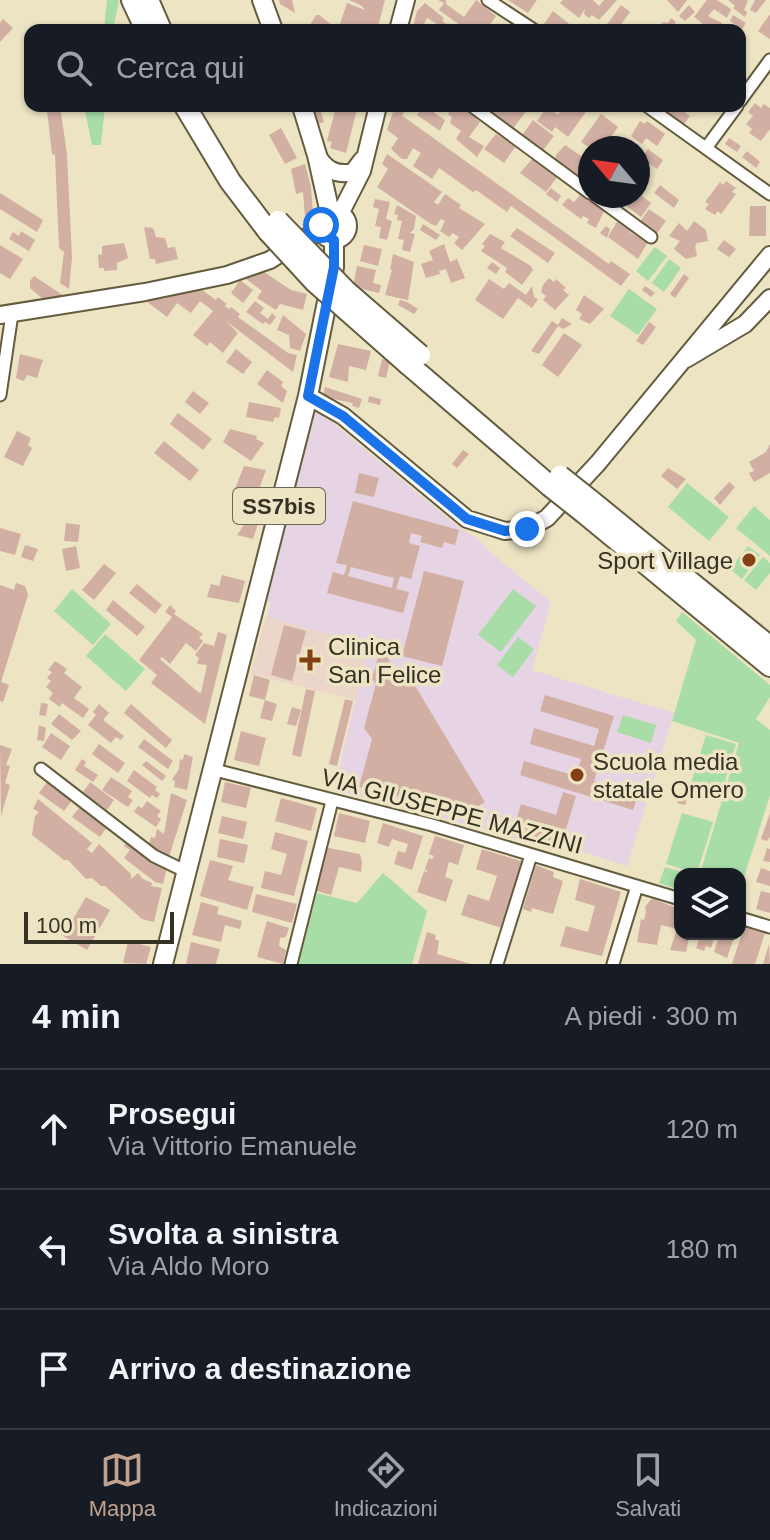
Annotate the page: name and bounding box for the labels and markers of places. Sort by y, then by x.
place label: Sport Village [597,547,733,574]
marker: Sport Village [740,551,758,569]
place label: Clinica San Felice [328,633,441,688]
marker: Clinica San Felice [299,649,321,671]
place label: Scuola media statale Omero [593,748,744,803]
marker: Scuola media statale Omero [568,766,586,784]

